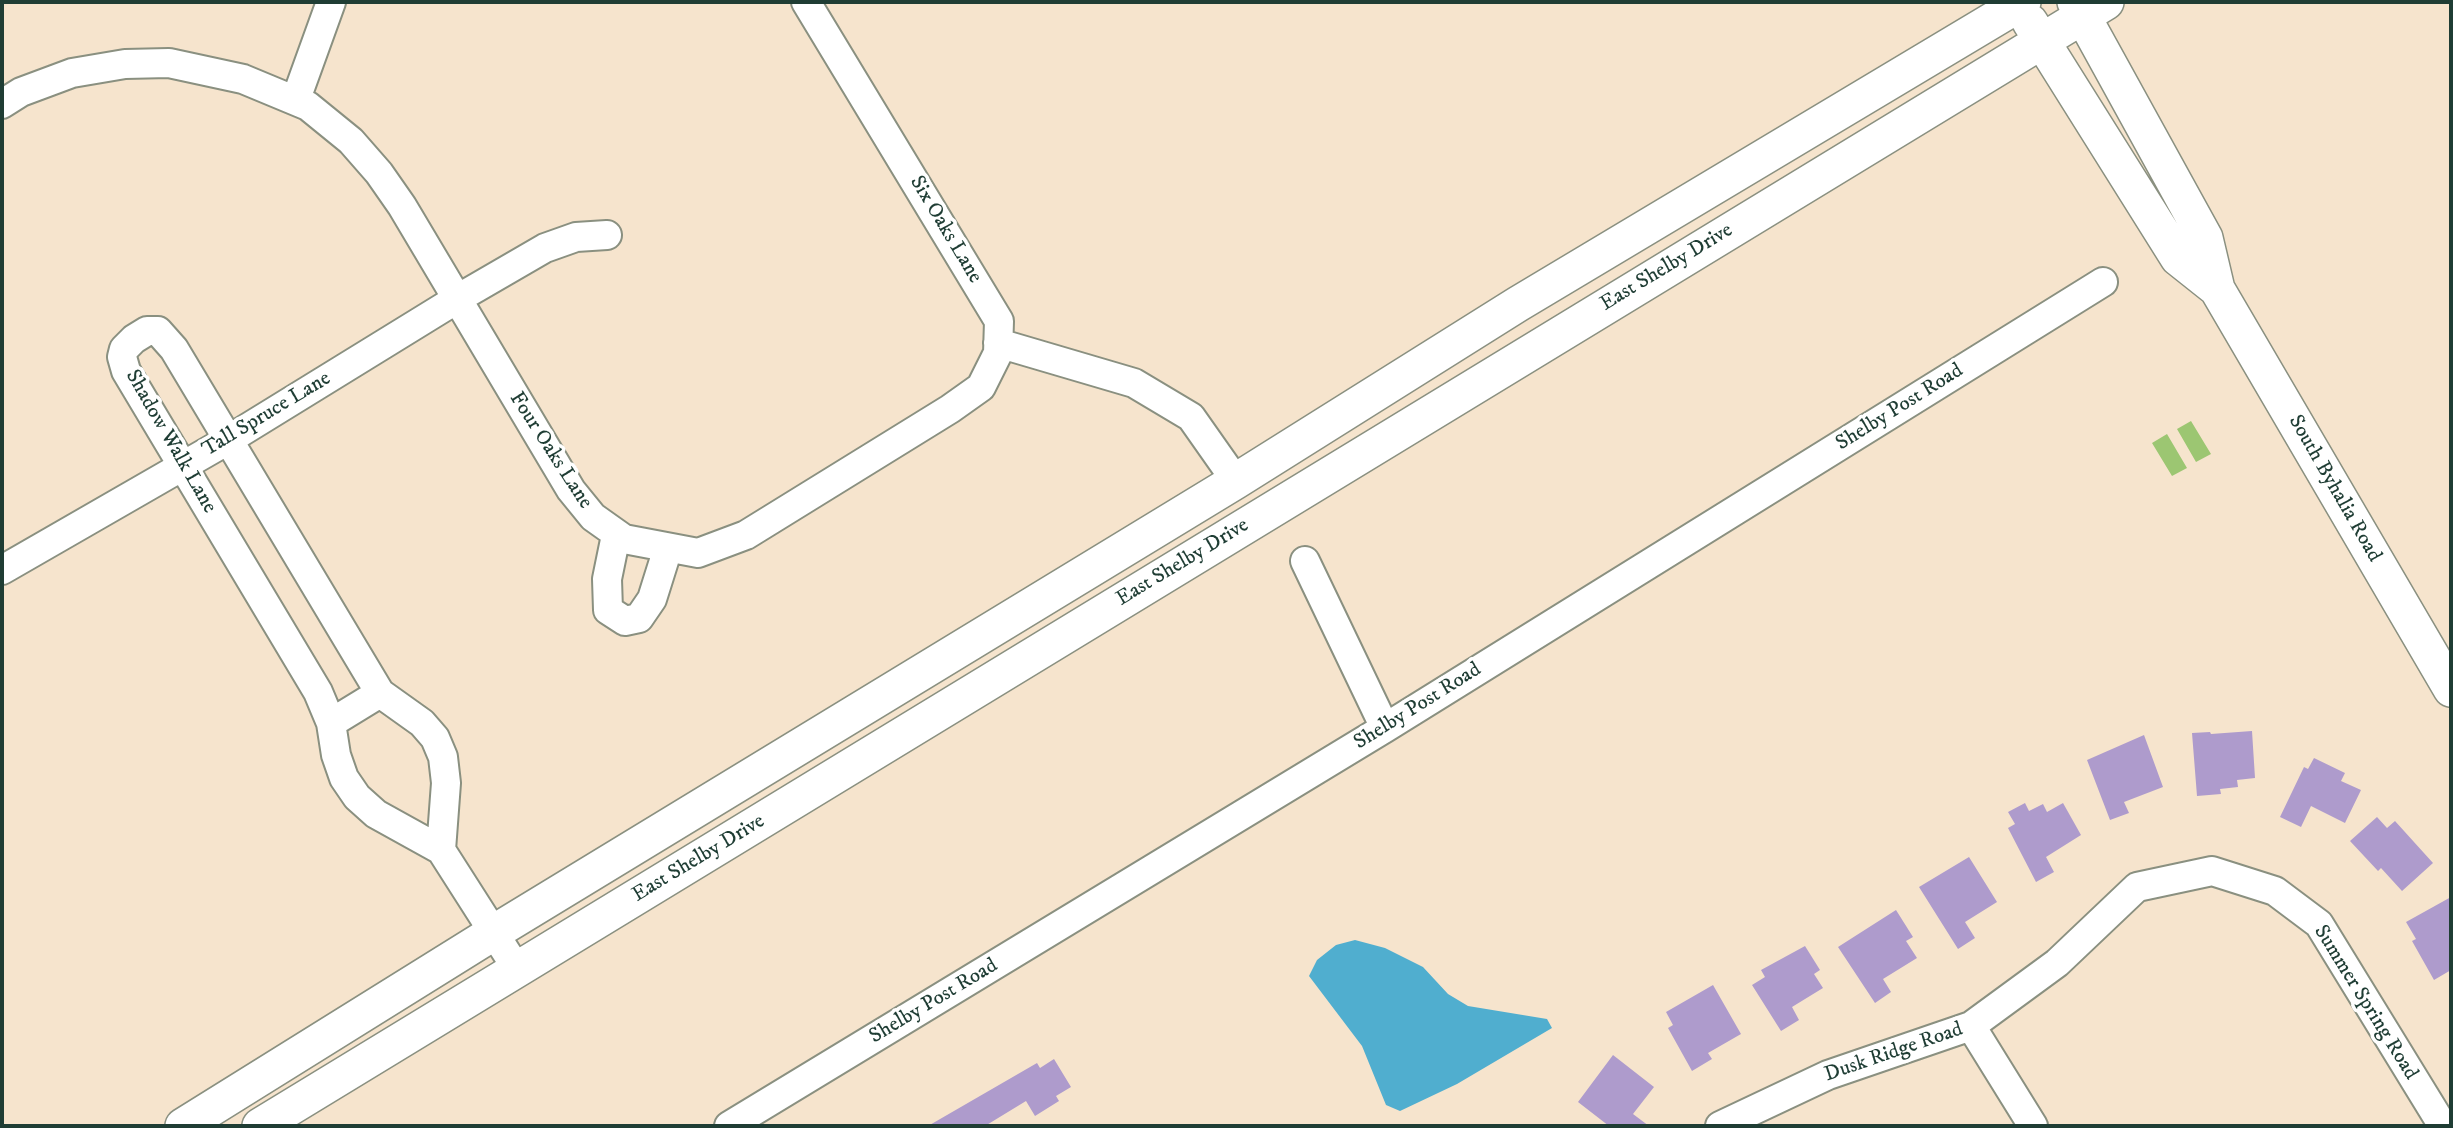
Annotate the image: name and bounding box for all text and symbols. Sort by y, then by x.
street label: Six Oaks Lane [903,172,987,288]
street label: East Shelby Drive [1596,219,1738,317]
street label: Shelby Post Road [1832,359,1968,457]
street label: Shadow Walk Lane [119,366,221,518]
street label: Tall Spruce Lane [198,367,336,463]
street label: Four Oaks Lane [503,388,597,514]
street label: South Byhalia Road [2282,411,2386,567]
street label: East Shelby Drive [1112,514,1254,612]
street label: Shelby Post Road [1350,658,1486,756]
street label: East Shelby Drive [628,810,770,908]
street label: Summer Spring Road [2307,921,2423,1085]
street label: Shelby Post Road [865,954,1003,1050]
street label: Dusk Ridge Road [1822,1018,1966,1088]

